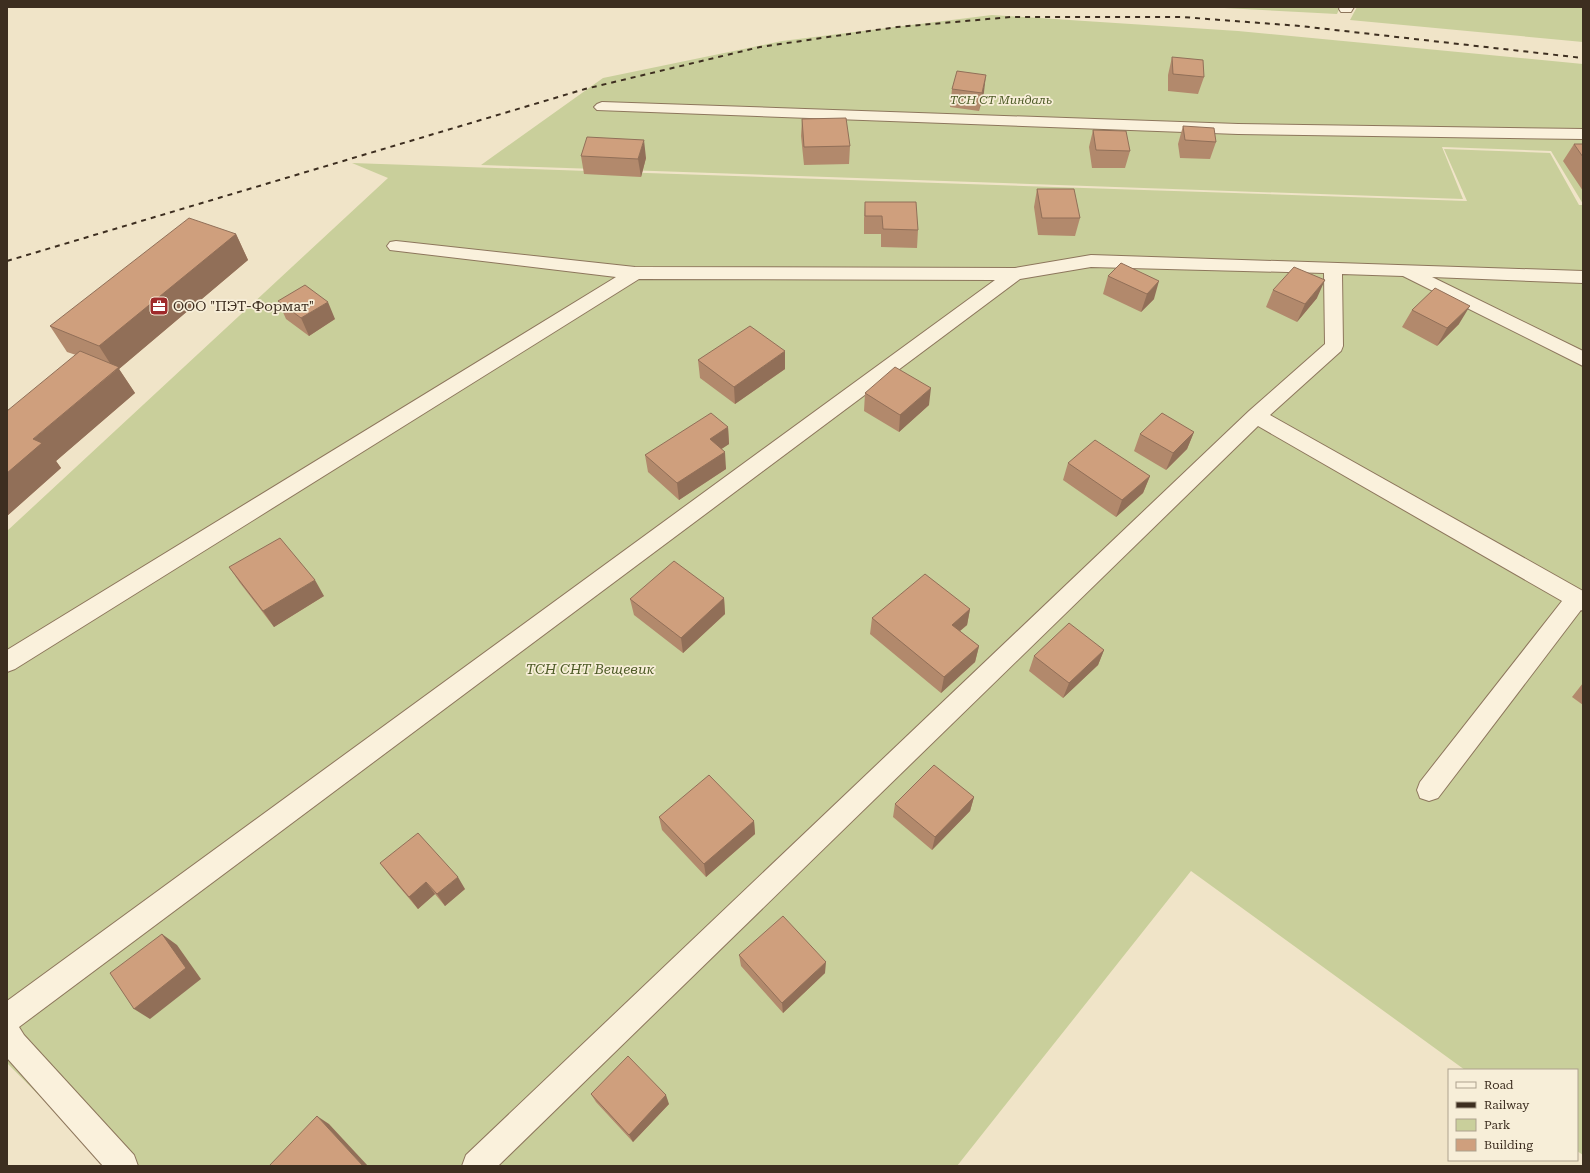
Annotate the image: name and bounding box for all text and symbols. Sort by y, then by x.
park label: ТСН СТ Миндаль [950,93,1052,107]
office icon: ООО "ПЭТ-Формат" [148,295,170,317]
place label: ООО "ПЭТ-Формат" [173,298,314,314]
park label: ТСН СНТ Вещевик [526,661,655,677]
legend [1448,1069,1578,1161]
text: Road [1484,1078,1514,1092]
text: Railway [1484,1098,1530,1112]
text: Park [1484,1118,1511,1132]
text: Building [1484,1138,1533,1152]

